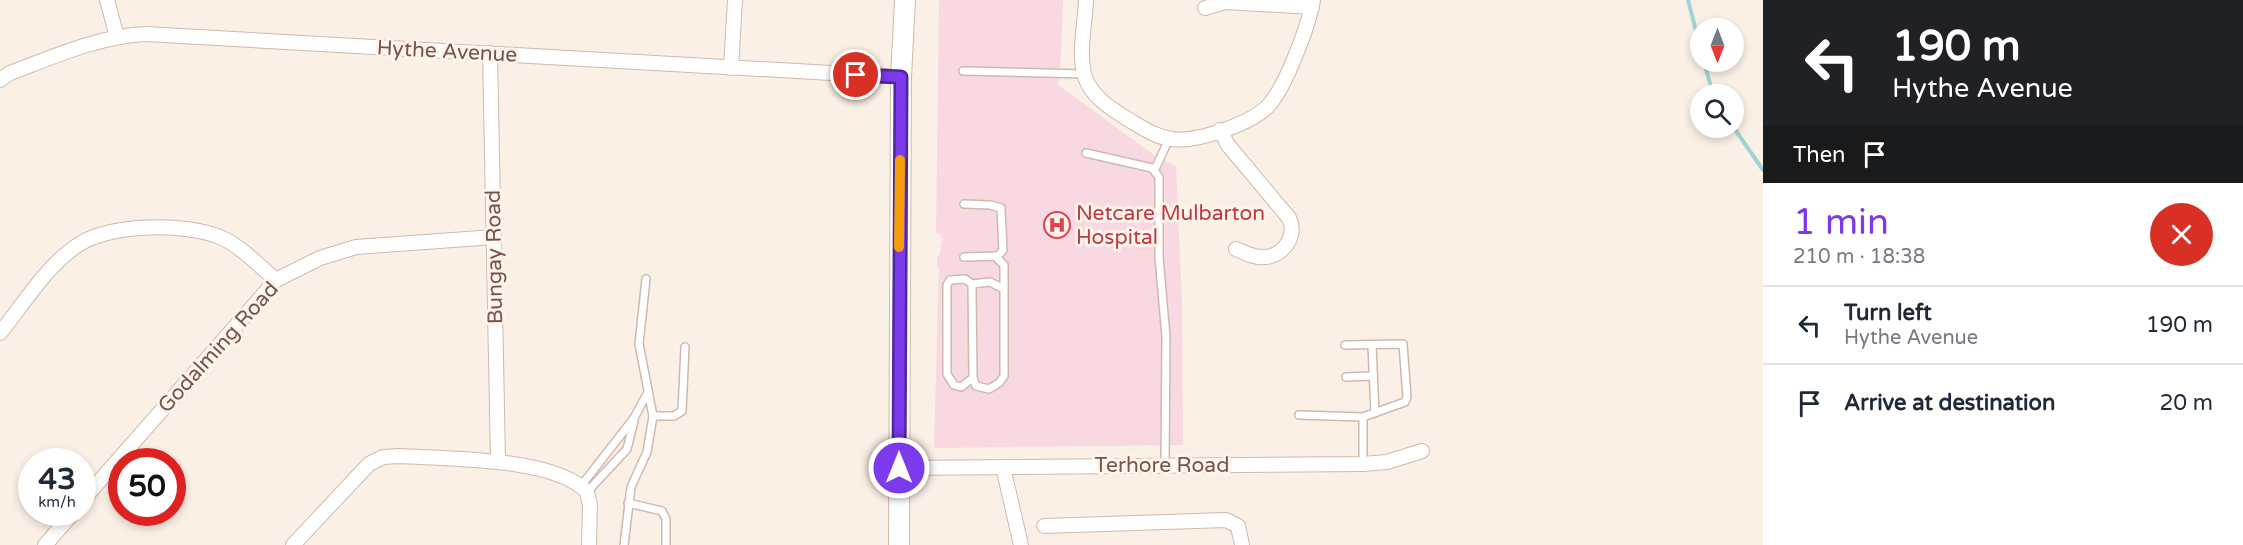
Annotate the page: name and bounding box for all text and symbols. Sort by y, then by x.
north arrow [1690,18,1744,72]
map controls [1690,18,1744,138]
text: 190 m [1892,21,2021,72]
icon: left [1793,24,1871,102]
street label: Hythe Avenue [376,35,518,68]
pin [830,49,881,100]
icon: arrive [839,58,872,91]
text: Hythe Avenue [1892,72,2073,105]
button: search [1690,84,1744,138]
icon: arrive [1858,138,1891,171]
text: Then [1793,142,1846,168]
street label: Bungay Road [481,190,508,324]
place label: Netcare Mulbarton Hospital [1076,201,1265,250]
text: 1 min [1793,201,1889,244]
button: close [2150,203,2213,266]
hospital icon: Netcare Mulbarton Hospital [1042,210,1072,240]
text: 210 m · 18:38 [1793,245,1925,269]
street label: Godalming Road [153,277,284,418]
text: Turn left [1844,300,1932,326]
icon: left [1793,309,1826,342]
text: 190 m [2146,312,2213,338]
text: Hythe Avenue [1844,326,1978,350]
icon: arrive [1793,387,1826,420]
text: Arrive at destination [1844,390,2055,416]
text: 20 m [2159,390,2213,416]
position arrow [867,436,931,500]
speed limit sign: 50 [108,448,186,526]
street label: Terhore Road [1095,453,1229,478]
text: 43 [38,461,76,498]
text: km/h [38,493,76,511]

